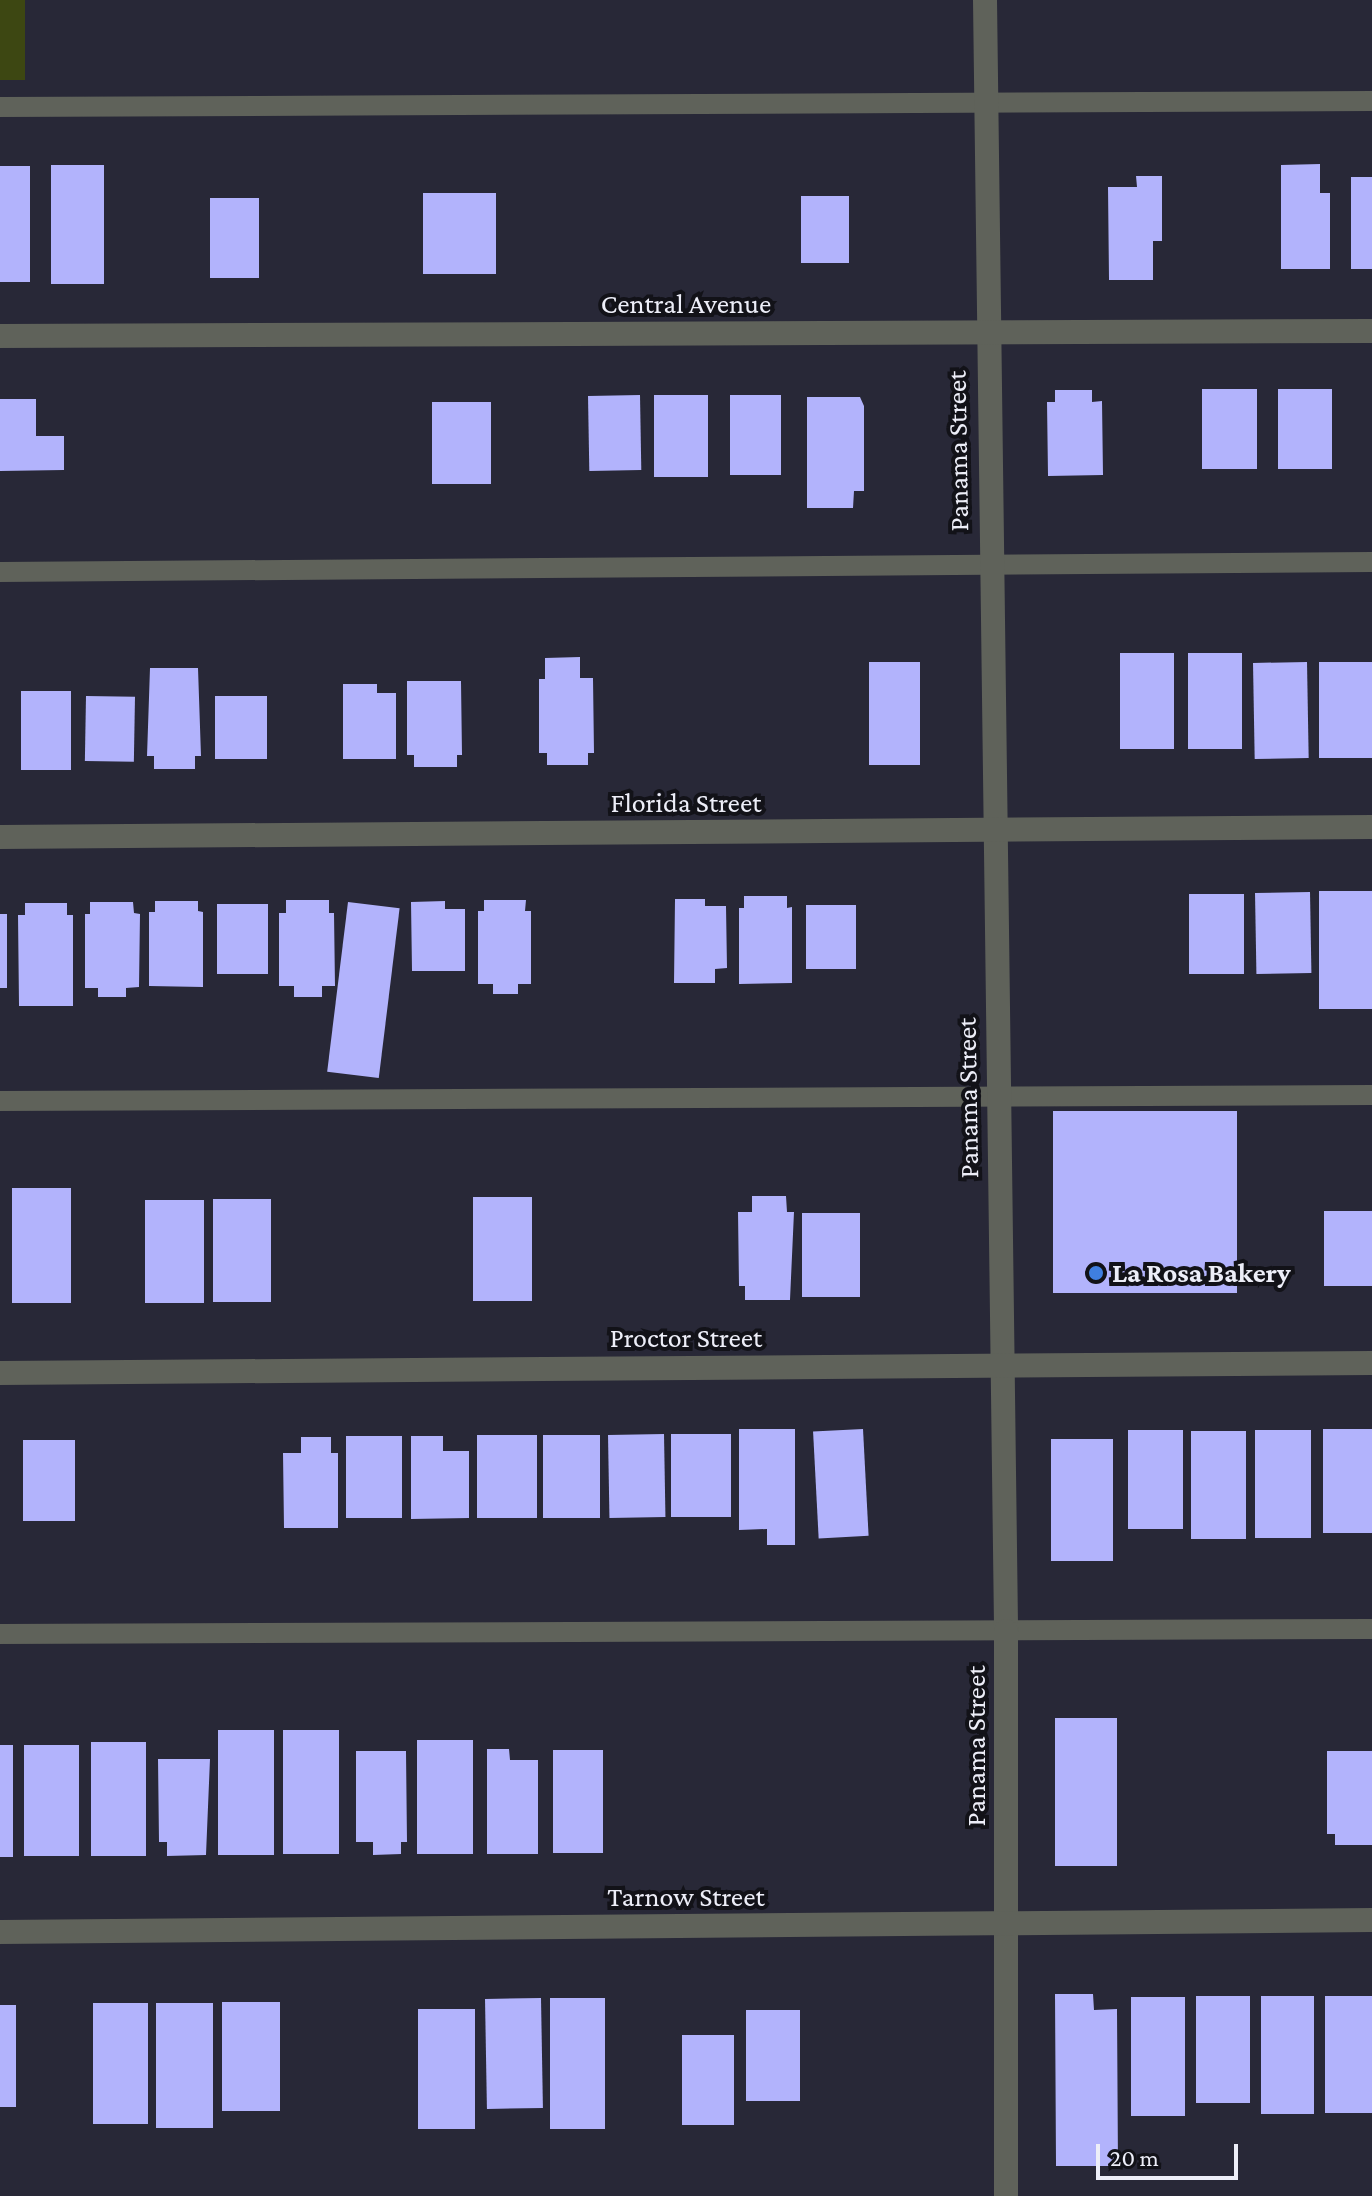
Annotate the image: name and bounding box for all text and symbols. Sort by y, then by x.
street label: Central Avenue [601,287,771,321]
street label: Panama Street [940,370,976,532]
street label: Florida Street [611,786,761,820]
street label: Panama Street [950,1017,986,1179]
place label: La Rosa Bakery [1112,1256,1291,1290]
marker: La Rosa Bakery [1087,1264,1105,1282]
street label: Proctor Street [610,1321,762,1355]
street label: Panama Street [959,1666,993,1826]
street label: Tarnow Street [607,1880,765,1914]
scale bar [1100,2128,1242,2178]
text: 20 m [1110,2144,1159,2171]

